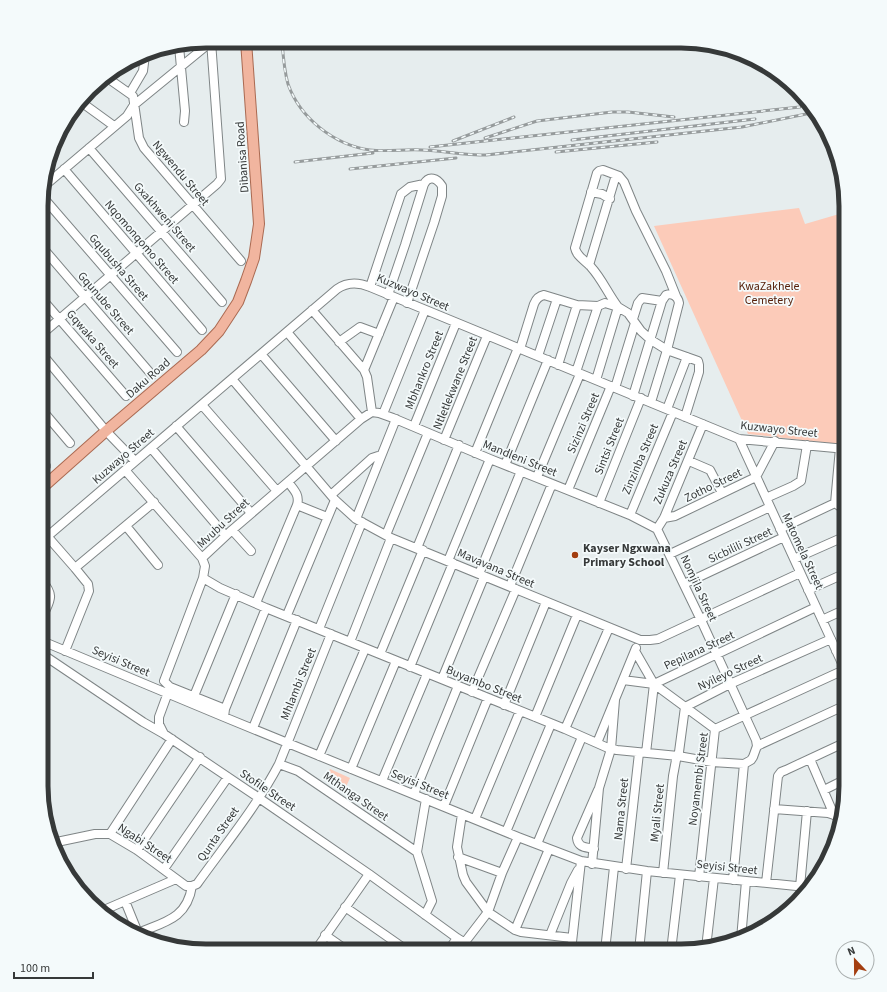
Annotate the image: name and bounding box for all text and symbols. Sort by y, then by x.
street label: Dibanisa Road [232,121,253,193]
street label: Ngwendu Street [148,137,213,210]
street label: Gxakhweni Street [129,179,200,256]
street label: Nqomonqomo Street [100,197,183,288]
street label: Gqubusha Street [85,230,153,305]
street label: Gqunube Street [73,268,138,339]
street label: Kuzwayo Street [374,269,452,315]
park label: KwaZakhele Cemetery [738,278,800,309]
street label: Gqwaka Street [62,306,123,372]
street label: Mbhankro Street [401,328,448,412]
street label: Ntletlekwane Street [429,334,482,432]
street label: Daku Road [122,354,174,402]
street label: Sizinzi Street [563,390,604,456]
street label: Sintsi Street [590,415,629,477]
street label: Kuzwayo Street [740,417,818,442]
street label: Zinzinba Street [618,421,663,497]
street label: Kuzwayo Street [89,425,158,488]
street label: Mandleni Street [480,436,560,481]
street label: Zukuza Street [649,437,692,507]
street label: Zotho Street [682,464,745,507]
street label: Mvubu Street [193,494,253,552]
street label: Matomela Street [777,510,828,592]
street label: Sicbilili Street [705,523,775,568]
place label: Kayser Ngxwana Primary School [583,540,671,571]
street label: Mavavana Street [454,544,537,592]
marker: Kayser Ngxwana Primary School [570,550,580,560]
street label: Nomjila Street [676,552,721,624]
street label: Pepilana Street [661,627,737,674]
street label: Seyisi Street [89,642,152,681]
street label: Mhlambi Street [276,646,321,723]
street label: Nyileyo Street [695,650,765,695]
street label: Buyambo Street [443,661,524,707]
street label: Noyamembi Street [684,732,713,827]
street label: Stofile Street [236,765,299,815]
street label: Seyisi Street [388,765,451,804]
street label: Mthanga Street [320,768,392,825]
street label: Nama Street [610,777,633,841]
street label: Myali Street [646,783,669,843]
street label: Qunta Street [193,803,244,865]
street label: Ngabi Street [114,819,175,867]
street label: Seyisi Street [696,856,758,879]
north arrow [835,940,875,980]
text: N [845,943,858,960]
scale bar [14,954,93,980]
text: 100 m [20,960,50,977]

